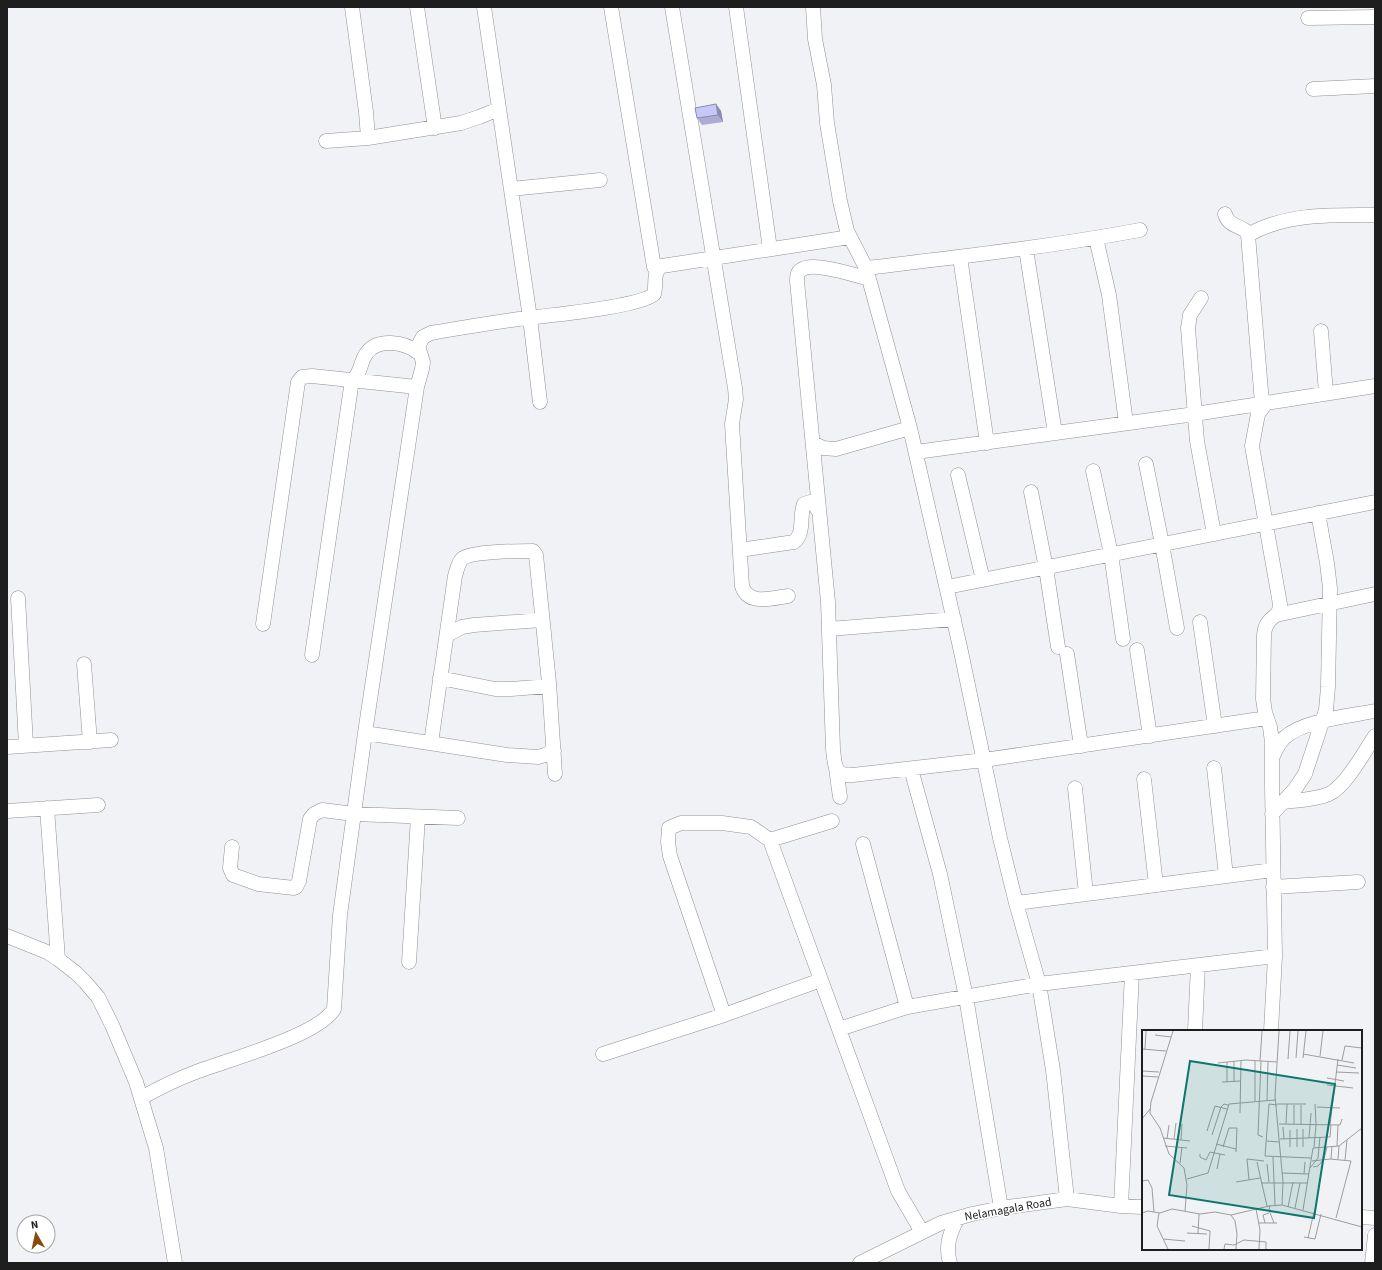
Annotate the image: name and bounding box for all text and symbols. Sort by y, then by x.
inset map [1142,1030,1362,1250]
street label: Nelamagala Road [963,1193,1053,1226]
north arrow [16,1214,56,1254]
text: N [30,1217,39,1233]

